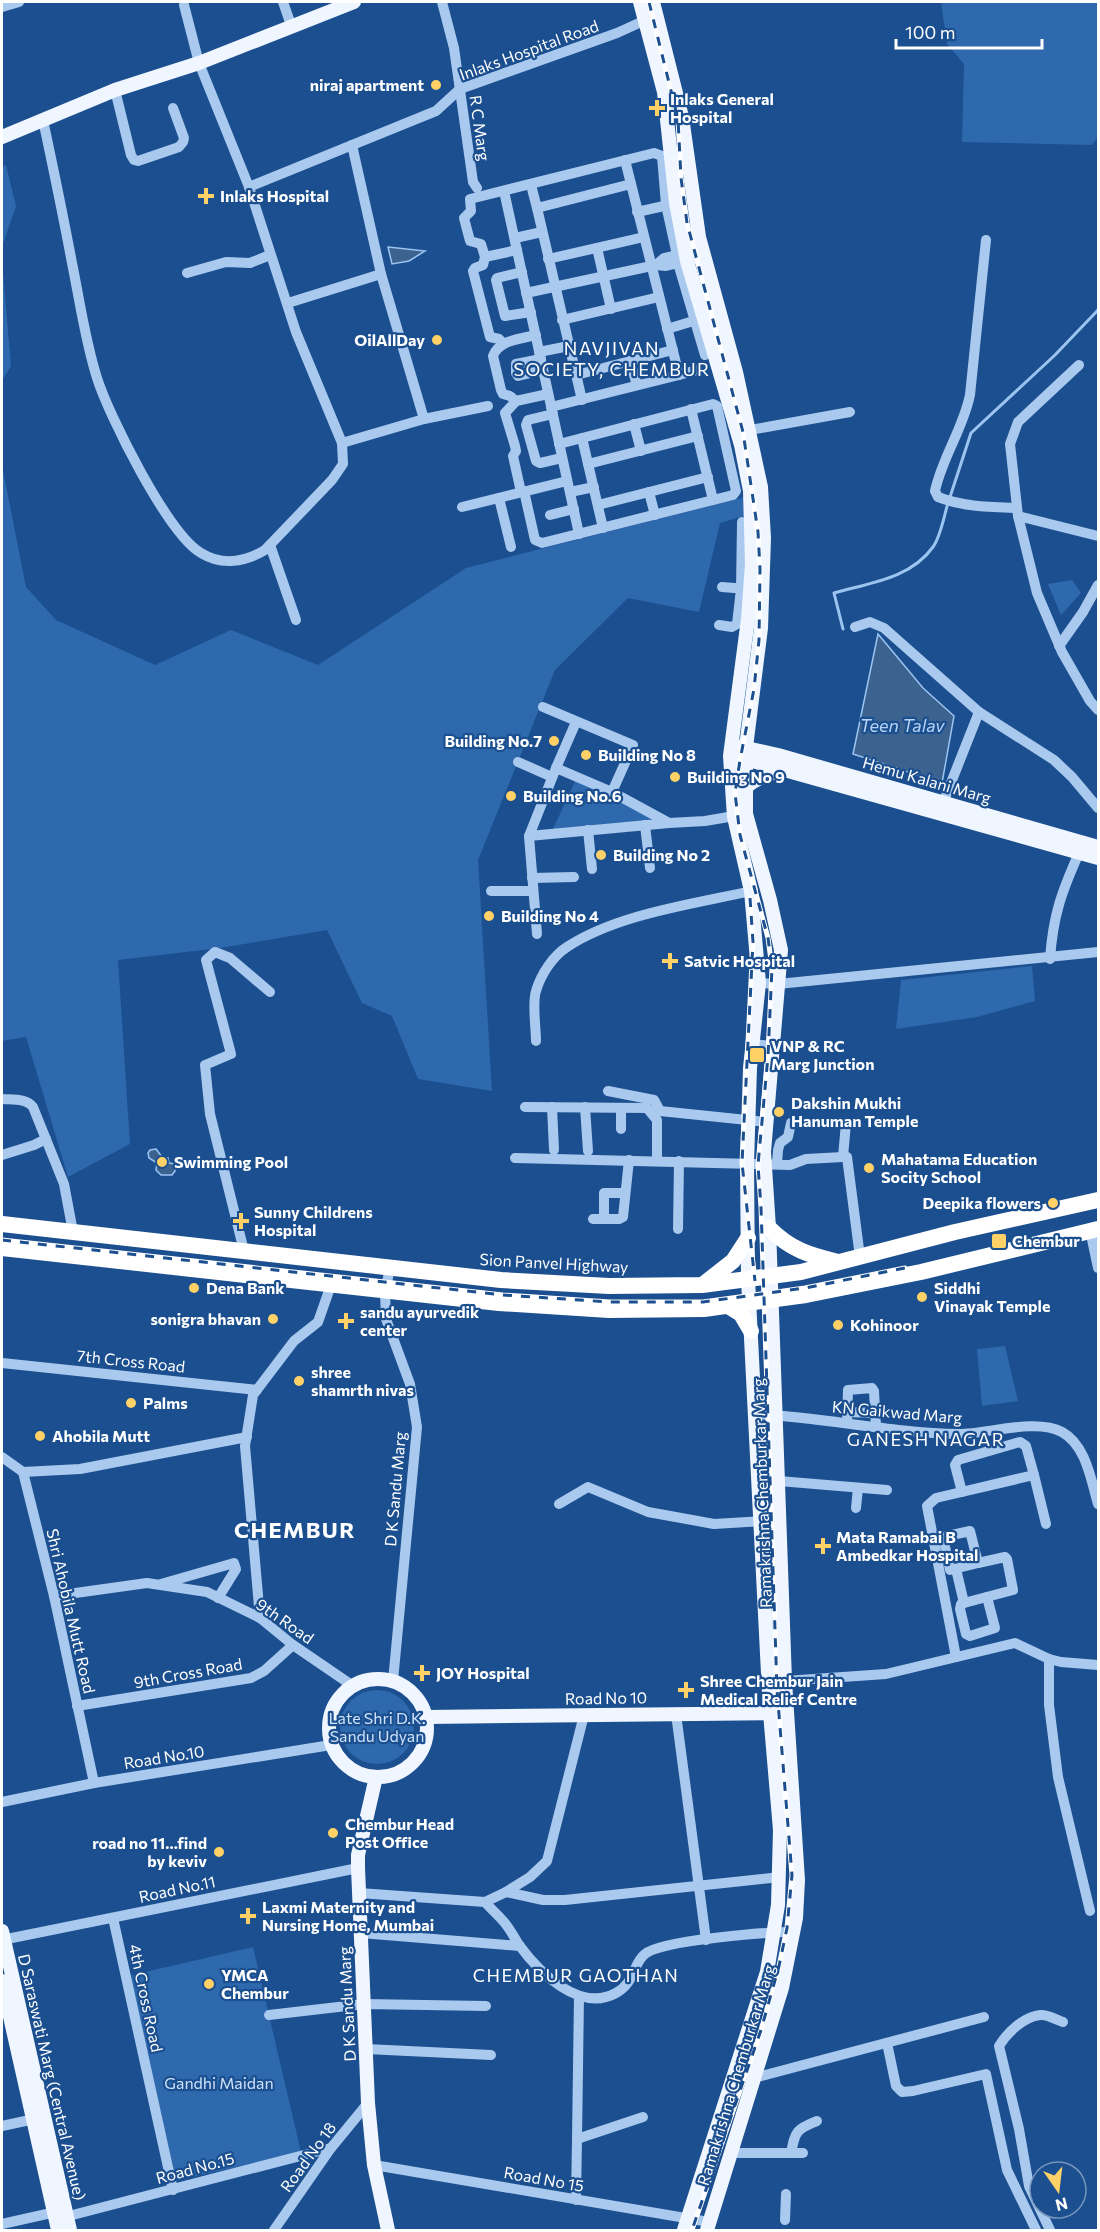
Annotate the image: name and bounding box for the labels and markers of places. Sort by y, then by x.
place label: niraj apartment [310,75,424,94]
marker: niraj apartment [429,78,443,92]
place label: Inlaks General Hospital [670,89,774,126]
marker: Inlaks General Hospital [648,99,666,117]
place label: Inlaks Hospital [220,186,329,205]
marker: Inlaks Hospital [197,187,215,205]
place label: OilAllDay [354,330,425,349]
marker: OilAllDay [430,333,444,347]
place label: Building No.7 [444,731,542,750]
marker: Building No.7 [547,734,561,748]
place label: Building No 8 [598,745,696,764]
marker: Building No 8 [579,748,593,762]
place label: Building No 9 [687,767,785,786]
marker: Building No 9 [668,770,682,784]
place label: Building No.6 [523,786,622,805]
marker: Building No.6 [504,789,518,803]
place label: Building No 2 [613,845,710,864]
marker: Building No 2 [594,848,608,862]
place label: Building No 4 [501,906,599,925]
marker: Building No 4 [482,909,496,923]
place label: Satvic Hospital [684,951,795,970]
marker: Satvic Hospital [661,952,679,970]
place label: VNP & RC Marg Junction [771,1036,874,1073]
marker: VNP & RC Marg Junction [748,1046,766,1064]
place label: Dakshin Mukhi Hanuman Temple [791,1093,918,1130]
marker: Dakshin Mukhi Hanuman Temple [772,1105,786,1119]
place label: Mahatama Education Socity School [881,1149,1037,1186]
place label: Swimming Pool [174,1152,288,1171]
marker: Swimming Pool [155,1155,169,1169]
marker: Mahatama Education Socity School [862,1161,876,1175]
place label: Deepika flowers [922,1193,1041,1212]
marker: Deepika flowers [1046,1196,1060,1210]
place label: Sunny Childrens Hospital [254,1202,373,1239]
marker: Sunny Childrens Hospital [232,1212,250,1230]
place label: Chembur [1012,1231,1080,1250]
marker: Chembur [990,1232,1008,1250]
place label: Dena Bank [206,1278,285,1297]
place label: Siddhi Vinayak Temple [934,1278,1050,1315]
marker: Dena Bank [187,1281,201,1295]
marker: Siddhi Vinayak Temple [915,1290,929,1304]
place label: sandu ayurvedik center [360,1302,480,1339]
place label: sonigra bhavan [150,1309,261,1328]
marker: sonigra bhavan [266,1312,280,1326]
marker: sandu ayurvedik center [337,1312,355,1330]
place label: Kohinoor [850,1315,919,1334]
marker: Kohinoor [831,1318,845,1332]
place label: shree shamrth nivas [311,1362,414,1399]
marker: shree shamrth nivas [292,1374,306,1388]
place label: Palms [143,1393,188,1412]
marker: Palms [124,1396,138,1410]
place label: Ahobila Mutt [52,1426,150,1445]
marker: Ahobila Mutt [33,1429,47,1443]
place label: Mata Ramabai B Ambedkar Hospital [836,1527,978,1564]
marker: Mata Ramabai B Ambedkar Hospital [814,1537,832,1555]
place label: JOY Hospital [436,1663,530,1682]
marker: JOY Hospital [413,1664,431,1682]
place label: Shree Chembur Jain Medical Relief Centre [700,1671,857,1708]
marker: Shree Chembur Jain Medical Relief Centre [677,1681,695,1699]
place label: Chembur Head Post Office [345,1814,454,1851]
marker: Chembur Head Post Office [326,1826,340,1840]
place label: road no 11...find by keviv [92,1833,207,1870]
marker: road no 11...find by keviv [212,1845,226,1859]
place label: Laxmi Maternity and Nursing Home, Mumbai [262,1897,434,1934]
marker: Laxmi Maternity and Nursing Home, Mumbai [239,1907,257,1925]
place label: YMCA Chembur [221,1965,289,2002]
marker: YMCA Chembur [202,1977,216,1991]

